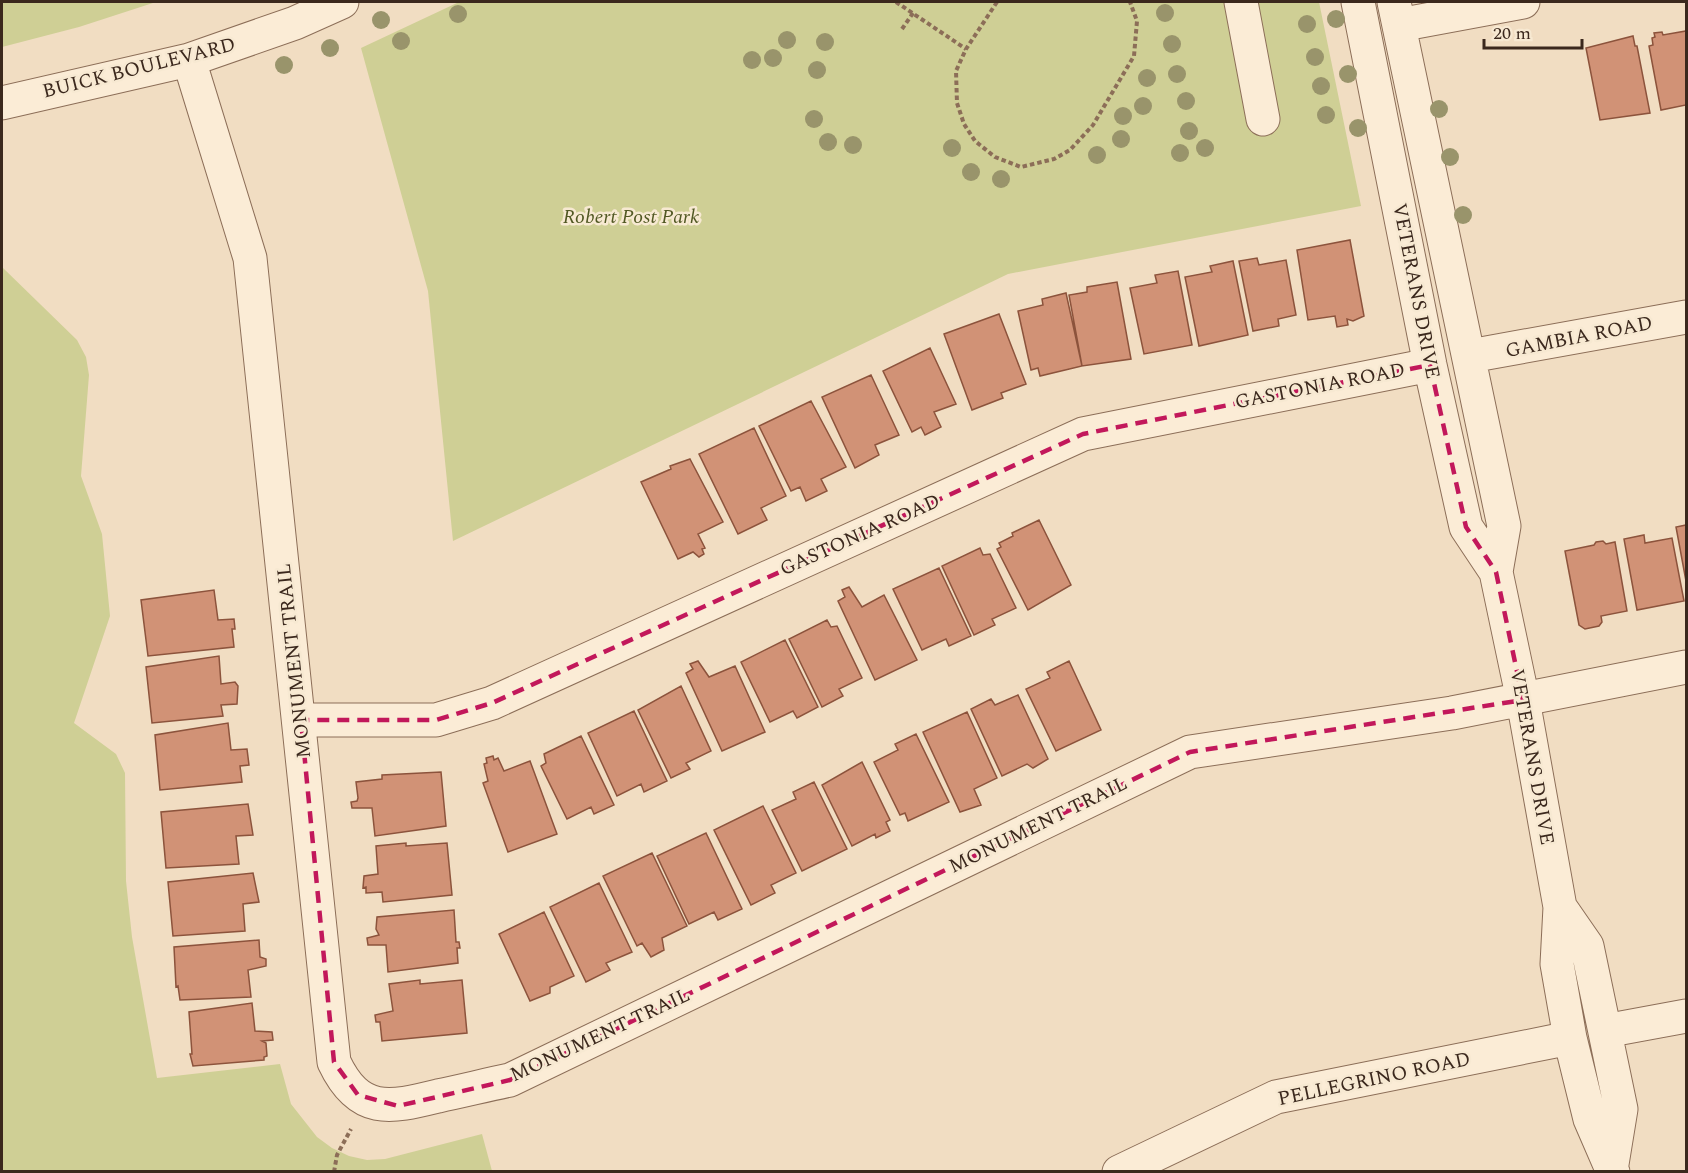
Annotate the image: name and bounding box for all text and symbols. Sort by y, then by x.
scale bar [1484,12,1582,50]
text: 20 m [1493,20,1531,47]
street label: BUICK BOULEVARD [39,29,239,107]
street label: VETERANS DRIVE [1384,201,1448,381]
park label: Robert Post Park [563,202,700,232]
street label: GAMBIA ROAD [1503,308,1655,366]
street label: GASTONIA ROAD [1232,355,1408,417]
street label: GASTONIA ROAD [775,486,945,584]
street label: MONUMENT TRAIL [269,562,319,760]
street label: VETERANS DRIVE [1502,666,1562,848]
street label: MONUMENT TRAIL [943,769,1133,881]
street label: MONUMENT TRAIL [505,980,695,1090]
street label: PELLEGRINO ROAD [1275,1044,1473,1114]

